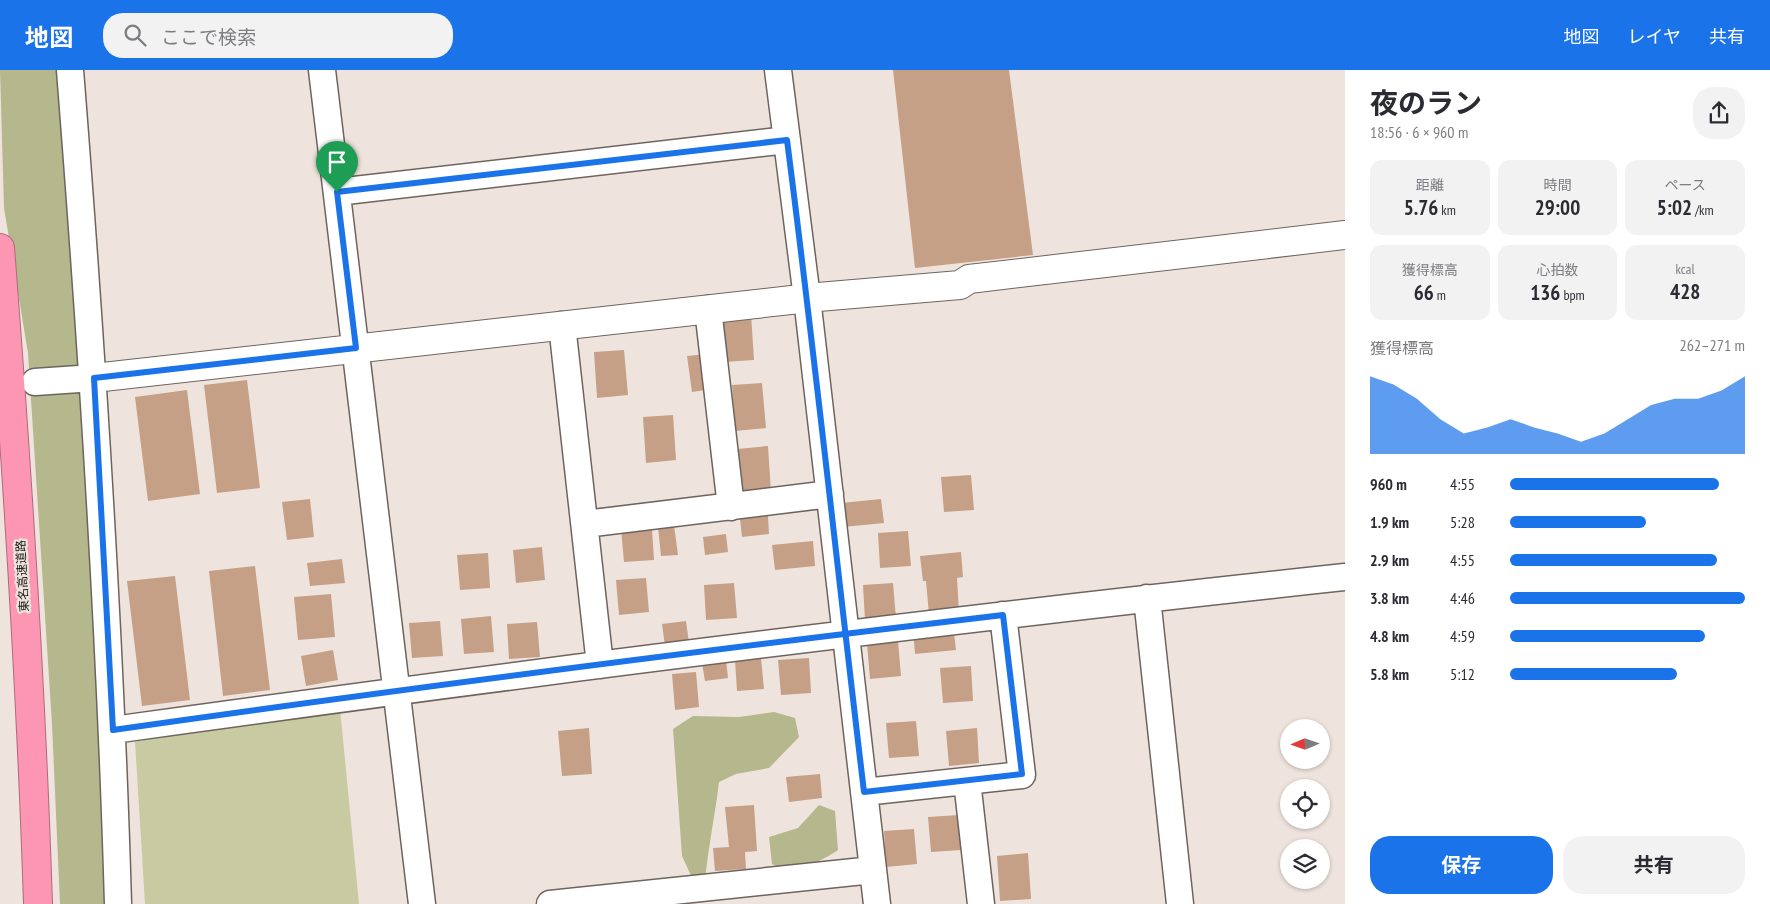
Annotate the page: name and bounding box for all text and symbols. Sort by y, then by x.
search box [103,13,453,58]
icon: search [121,21,149,49]
text: 地図 [25,22,73,53]
text: ここで検索 [161,25,256,49]
text: 地図 [1564,25,1600,48]
text: レイヤ [1628,25,1681,48]
text: 共有 [1709,25,1745,48]
text: 夜のラン [1370,84,1482,121]
button: share [1693,87,1745,139]
text: 18:56 · 6 × 960 m [1370,122,1468,142]
pin [316,141,358,192]
icon: arrive [323,148,351,176]
text: 距離 [1416,176,1444,194]
text: 時間 [1543,176,1571,194]
text: ペース [1665,176,1706,194]
text: 5.76 [1404,194,1438,221]
text: 29:00 [1535,194,1580,221]
text: 5:02 [1657,194,1692,221]
text: km [1438,201,1456,219]
text: /km [1692,201,1714,219]
text: kcal [1676,260,1695,278]
text: 獲得標高 [1402,261,1458,279]
text: 心拍数 [1536,261,1578,279]
text: 428 [1670,278,1700,305]
text: 66 [1414,279,1434,306]
text: 136 [1530,279,1560,306]
text: m [1434,286,1446,304]
text: bpm [1560,286,1585,304]
text: 262–271 m [1680,335,1745,355]
text: 獲得標高 [1370,338,1434,358]
text: 960 m [1370,474,1407,494]
text: 4:55 [1450,474,1475,494]
text: 1.9 km [1370,512,1409,532]
text: 5:28 [1450,512,1475,532]
street label: 東名高速道路 [13,540,31,612]
text: 2.9 km [1370,550,1409,570]
text: 4:55 [1450,550,1475,570]
text: 3.8 km [1370,588,1409,608]
text: 4:46 [1450,588,1475,608]
text: 4.8 km [1370,626,1409,646]
text: 4:59 [1450,626,1475,646]
text: 5.8 km [1370,664,1409,684]
text: 5:12 [1450,664,1475,684]
north arrow [1280,719,1330,769]
map controls [1280,719,1330,889]
button: locate [1280,779,1330,829]
button: 保存 [1370,836,1553,894]
button: 共有 [1563,836,1745,894]
button: layers [1280,839,1330,889]

